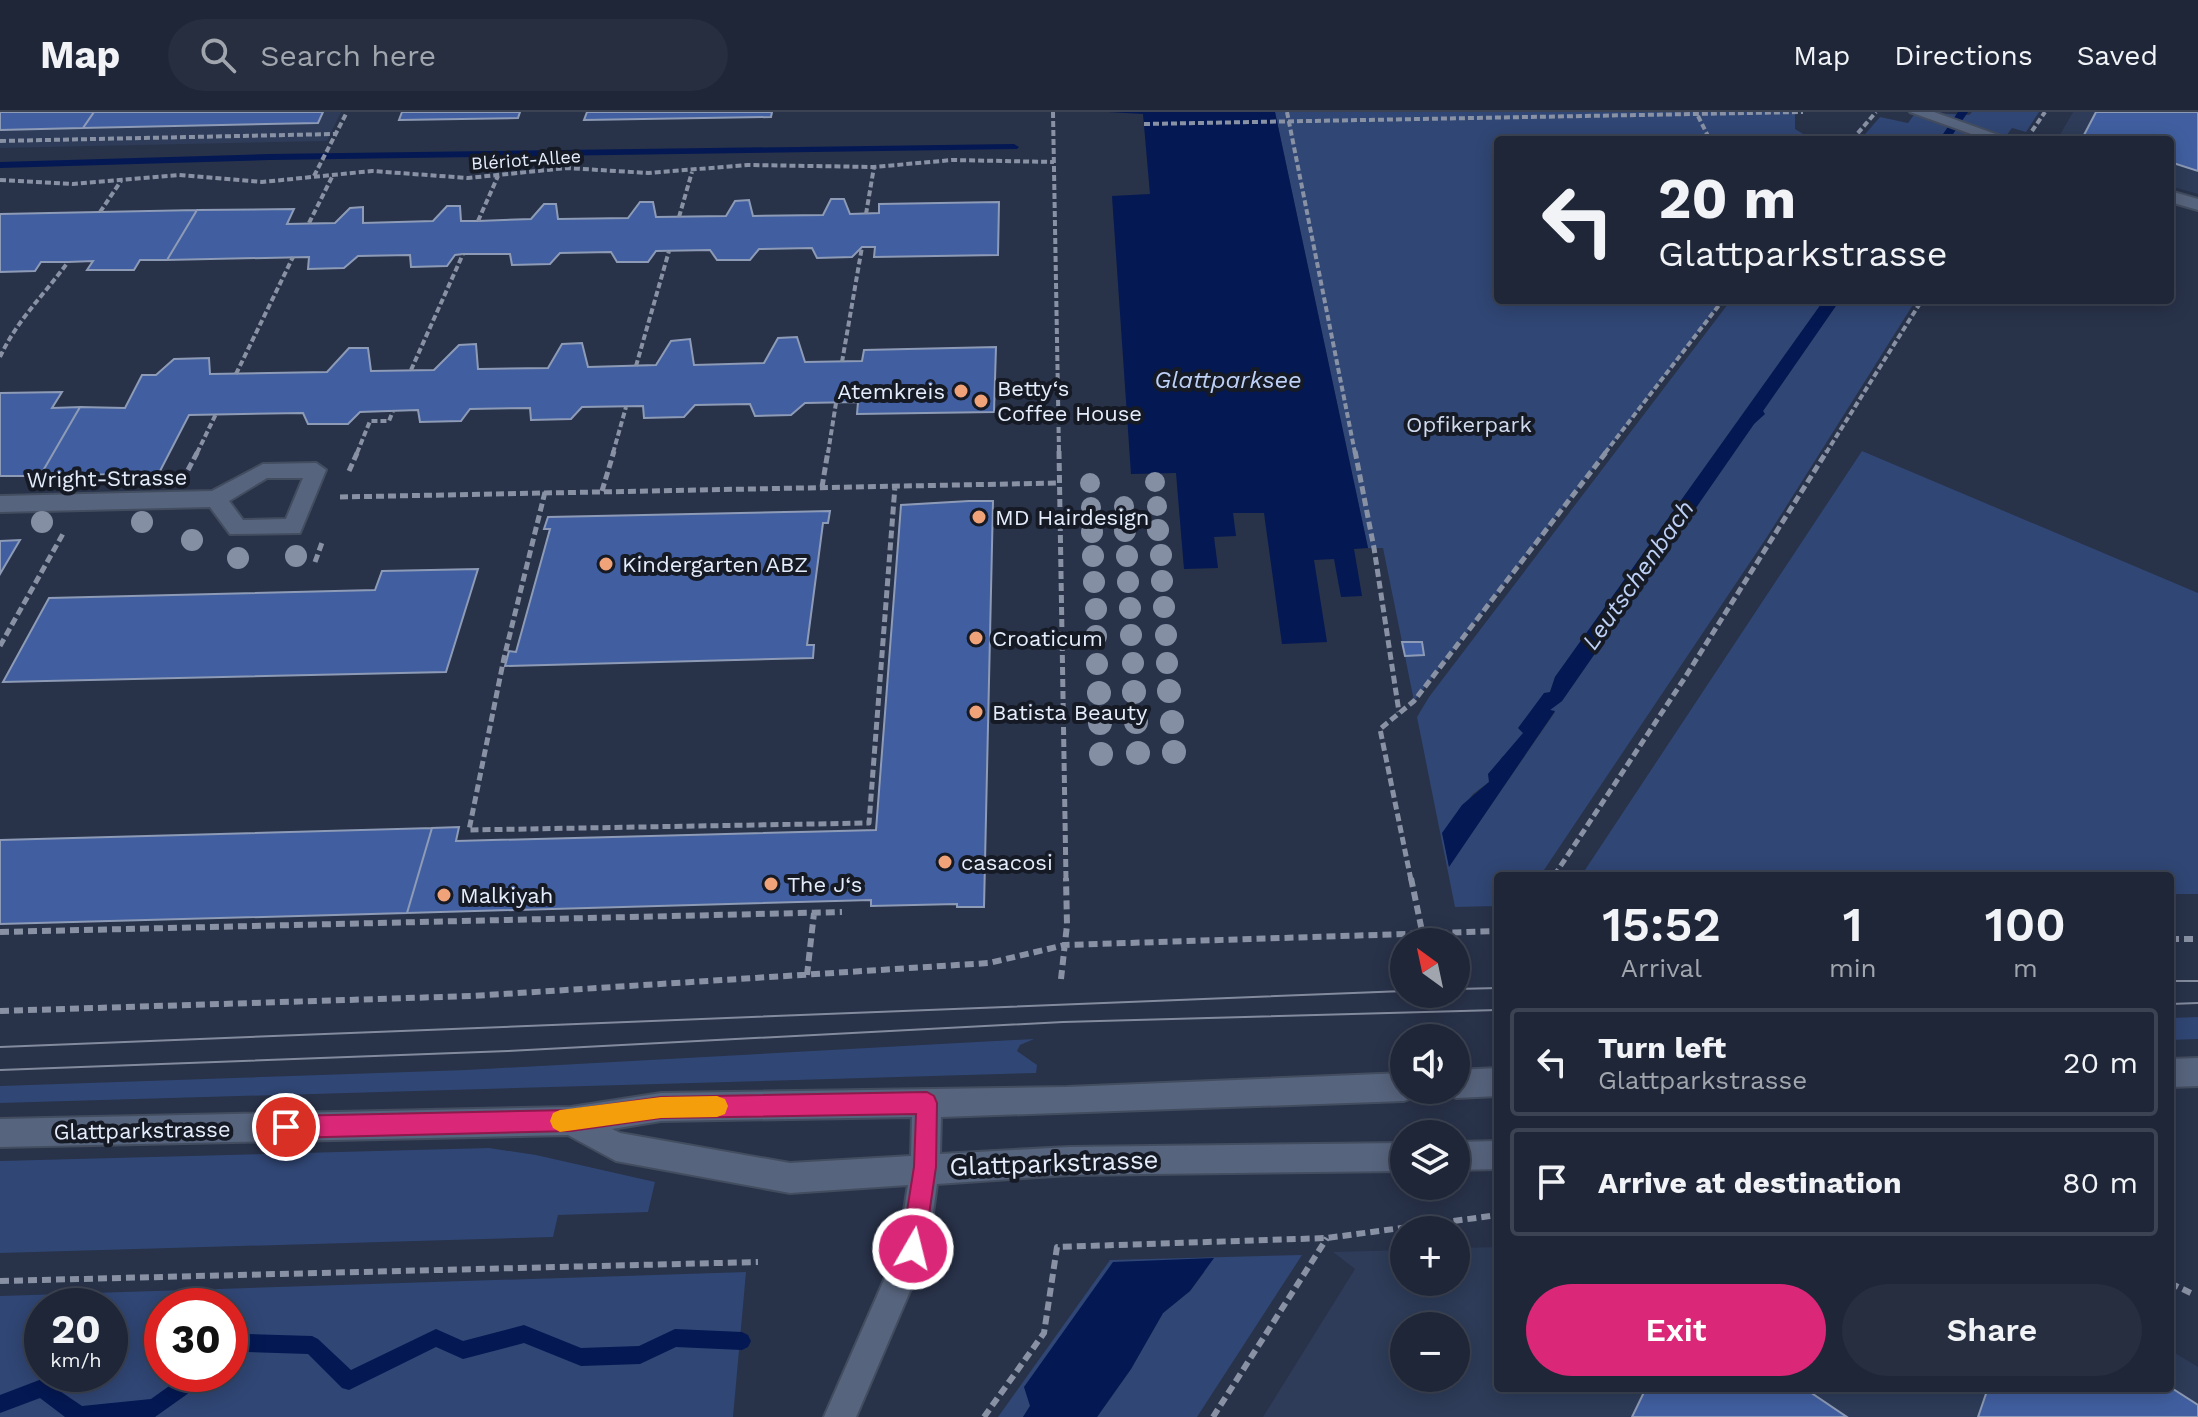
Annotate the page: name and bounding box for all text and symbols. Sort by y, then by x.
search box [168,19,728,91]
text: Map [40,33,120,77]
icon: search [196,33,240,77]
text: Search here [260,38,436,73]
text: Map [1793,39,1850,72]
text: Directions [1894,39,2033,72]
text: Saved [2077,39,2158,72]
street label: Blériot-Allee [470,145,582,174]
text: 20 m [1658,166,1796,232]
icon: left [1526,168,1630,272]
text: Glattparkstrasse [1658,233,1948,275]
water label: Glattparksee [1154,366,1302,394]
place label: Betty‘s Coffee House [997,376,1142,426]
place label: Atemkreis [837,379,945,404]
marker: Atemkreis [952,382,970,400]
marker: Betty‘s Coffee House [972,392,990,410]
park label: Opfikerpark [1406,412,1532,437]
street label: Wright-Strasse [27,465,187,492]
water label: Leutschenbach [1576,495,1700,655]
place label: MD Hairdesign [995,505,1149,530]
marker: MD Hairdesign [970,508,988,526]
place label: Kindergarten ABZ [622,552,808,577]
marker: Kindergarten ABZ [597,555,615,573]
place label: Croaticum [992,626,1103,651]
marker: Croaticum [967,629,985,647]
place label: Batista Beauty [992,700,1148,725]
marker: Batista Beauty [967,703,985,721]
place label: casacosi [961,850,1053,875]
marker: casacosi [936,853,954,871]
place label: The J‘s [787,872,862,897]
marker: The J‘s [762,875,780,893]
place label: Malkiyah [460,883,553,908]
marker: Malkiyah [435,886,453,904]
text: 15:52 [1602,896,1721,953]
text: 1 [1843,896,1863,953]
text: 100 [1985,896,2066,953]
north arrow [1390,928,1470,1008]
map controls [1390,928,1470,1392]
text: Arrival [1621,953,1702,983]
text: min [1829,953,1877,983]
text: m [2013,953,2038,983]
button: sound [1390,1024,1470,1104]
text: Turn left [1598,1030,1726,1065]
icon: left [1530,1040,1574,1084]
text: 20 m [2063,1045,2138,1080]
text: Glattparkstrasse [1598,1065,1807,1095]
pin [252,1093,320,1161]
icon: arrive [264,1105,308,1149]
street label: Glattparkstrasse [53,1116,231,1145]
button: layers [1390,1120,1470,1200]
street label: Glattparkstrasse [949,1144,1159,1182]
icon: arrive [1530,1160,1574,1204]
text: Arrive at destination [1598,1165,1902,1200]
text: 80 m [2062,1165,2138,1200]
position arrow [871,1207,955,1291]
button: + [1390,1216,1470,1296]
button: Exit [1526,1284,1826,1376]
button: Share [1842,1284,2142,1376]
speed limit sign: 30 [144,1288,248,1392]
text: 20 [51,1306,101,1353]
button: − [1390,1312,1470,1392]
text: km/h [50,1348,102,1372]

